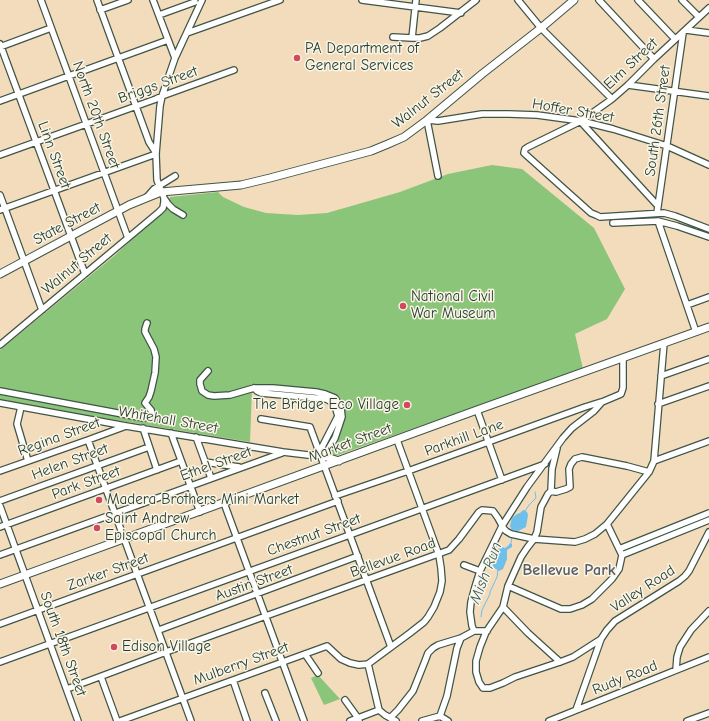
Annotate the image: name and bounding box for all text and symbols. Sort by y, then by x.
street label: Elm Street [600,34,662,94]
place label: PA Department of General Services [305,40,419,75]
marker: PA Department of General Services [292,53,302,63]
street label: North 20th Street [68,59,124,171]
street label: Briggs Street [116,62,200,108]
street label: South 26th Street [641,64,675,178]
street label: Walnut Street [389,65,467,133]
street label: Hoffer Street [531,95,615,127]
street label: Linn Street [34,119,74,191]
street label: State Street [30,199,104,249]
street label: Walnut Street [38,230,116,298]
place label: National Civil War Museum [411,288,496,323]
marker: National Civil War Museum [398,301,408,311]
place label: The Bridge Eco Village [253,396,399,414]
marker: The Bridge Eco Village [402,400,412,410]
street label: Whitehall Street [117,402,219,438]
street label: Regina Street [15,414,103,460]
street label: Parkhill Lane [422,415,506,461]
street label: Market Street [306,420,394,466]
street label: Helen Street [29,440,111,484]
street label: Ethel Street [178,443,254,485]
street label: Park Street [49,462,123,504]
place label: Madera Brothers Mini Market [107,491,299,509]
marker: Madera Brothers Mini Market [94,495,104,505]
place label: Saint Andrew Episcopal Church [105,510,216,545]
street label: Chestnut Street [265,510,363,560]
marker: Saint Andrew Episcopal Church [92,523,102,533]
street label: Bellevue Road [348,534,438,582]
water label: Mish Run [465,539,507,607]
street label: Zarker Street [65,549,151,595]
district label: Bellevue Park [523,560,615,580]
street label: Austin Street [213,561,295,605]
street label: Valley Road [607,562,679,616]
street label: South 18th Street [36,589,90,699]
place label: Edison Village [122,638,211,656]
street label: Mulberry Street [191,638,291,690]
marker: Edison Village [109,642,119,652]
street label: Rudy Road [590,657,660,699]

